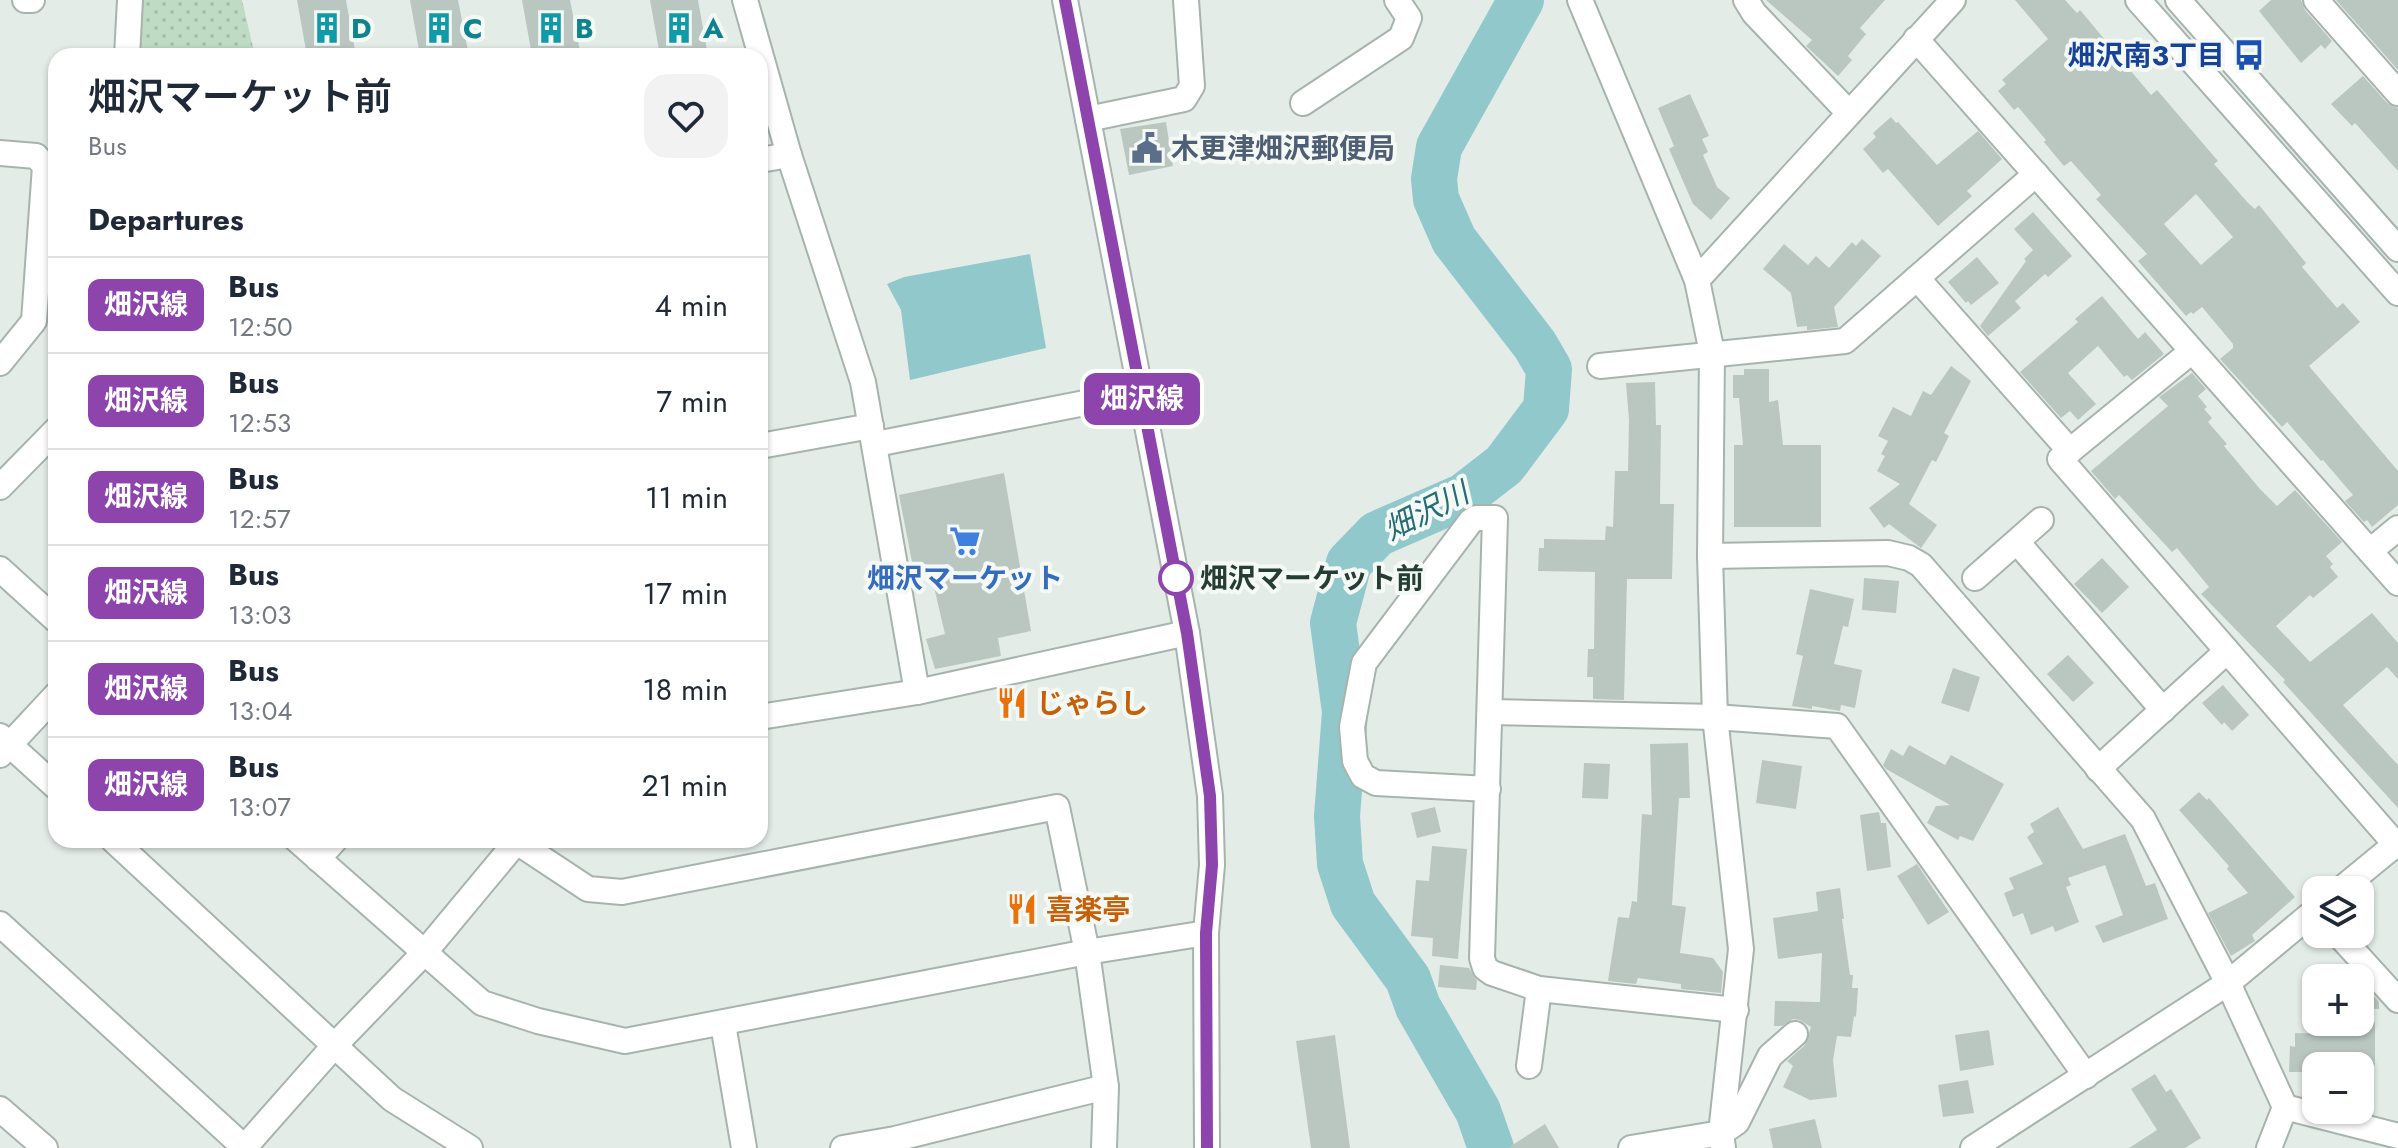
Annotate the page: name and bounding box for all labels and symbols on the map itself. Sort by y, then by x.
place label: D [351,8,372,49]
place label: C [463,8,483,49]
place label: B [575,8,594,49]
place label: A [702,8,724,49]
building icon: D [310,11,344,45]
building icon: C [422,11,456,45]
building icon: B [534,11,568,45]
building icon: A [662,11,696,45]
place label: 畑沢南3丁目 [2068,35,2225,76]
bus stop icon: 畑沢南3丁目 [2232,38,2266,72]
place label: 木更津畑沢郵便局 [1171,128,1395,169]
public building icon: 木更津畑沢郵便局 [1130,131,1164,165]
line badge: 畑沢線 [1096,373,1188,425]
water label: 畑沢川 [1376,470,1479,551]
supermarket icon: 畑沢マーケット [948,524,982,558]
place label: 畑沢マーケット [867,558,1063,599]
place label: 畑沢マーケット前 [1200,558,1424,599]
marker: 畑沢マーケット前 [1159,561,1193,595]
place label: じゃらし [1036,683,1148,724]
restaurant icon: じゃらし [995,686,1029,720]
place label: 喜楽亭 [1046,889,1130,930]
restaurant icon: 喜楽亭 [1005,892,1039,926]

